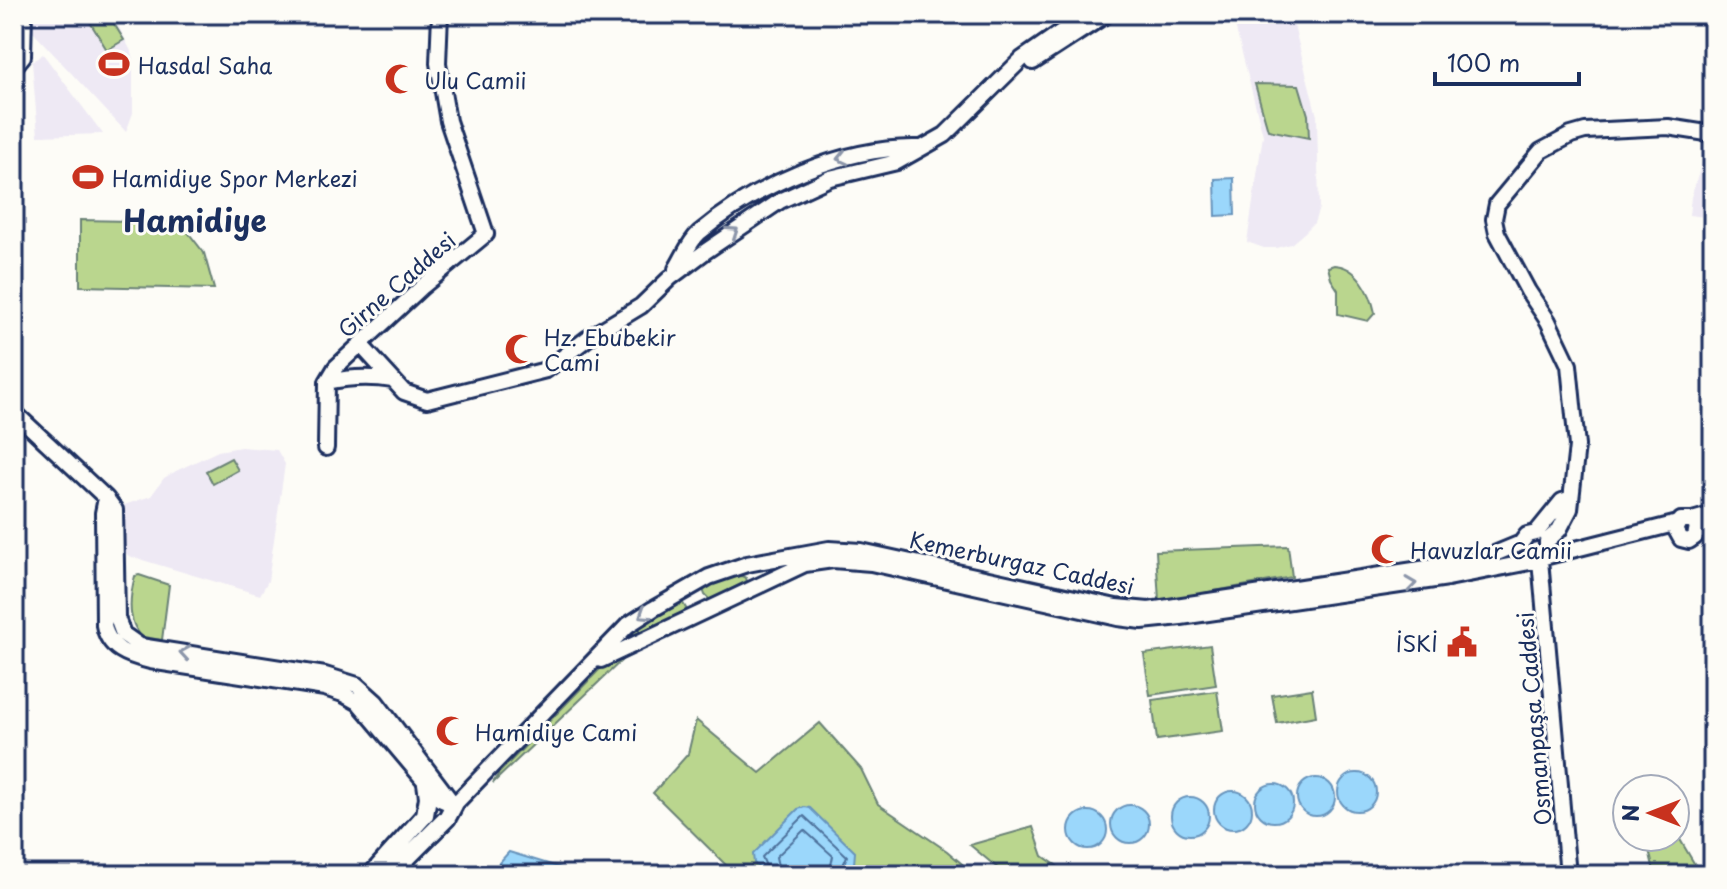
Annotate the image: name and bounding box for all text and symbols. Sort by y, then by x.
scale bar [1435,36,1579,86]
text: 100 m [1447,44,1520,80]
sports icon: Hasdal Saha [97,47,131,81]
place label: Hasdal Saha [138,48,273,81]
mosque icon: Ulu Camii [383,62,417,96]
place label: Ulu Camii [424,63,527,96]
one-way arrow [836,149,850,166]
sports icon: Hamidiye Spor Merkezi [71,160,105,194]
place label: Hamidiye Spor Merkezi [112,161,358,194]
district label: Hamidiye [123,197,267,242]
street label: Girne Caddesi [330,223,462,345]
one-way arrow [725,227,739,242]
place label: Hz. Ebubekir Cami [544,320,676,378]
mosque icon: Hz. Ebubekir Cami [503,332,537,366]
street label: Kemerburgaz Caddesi [907,522,1137,602]
mosque icon: Havuzlar Camii [1369,532,1403,566]
place label: Havuzlar Camii [1410,533,1572,566]
one-way arrow [1404,576,1417,593]
one-way arrow [639,605,653,620]
street label: Osmanpaşa Caddesi [1507,611,1559,827]
public building icon: İSKİ [1445,625,1479,659]
place label: İSKİ [1396,626,1438,659]
one-way arrow [179,645,192,662]
mosque icon: Hamidiye Cami [434,714,468,748]
place label: Hamidiye Cami [475,715,637,748]
north arrow [1611,773,1691,853]
text: N [1613,804,1646,822]

